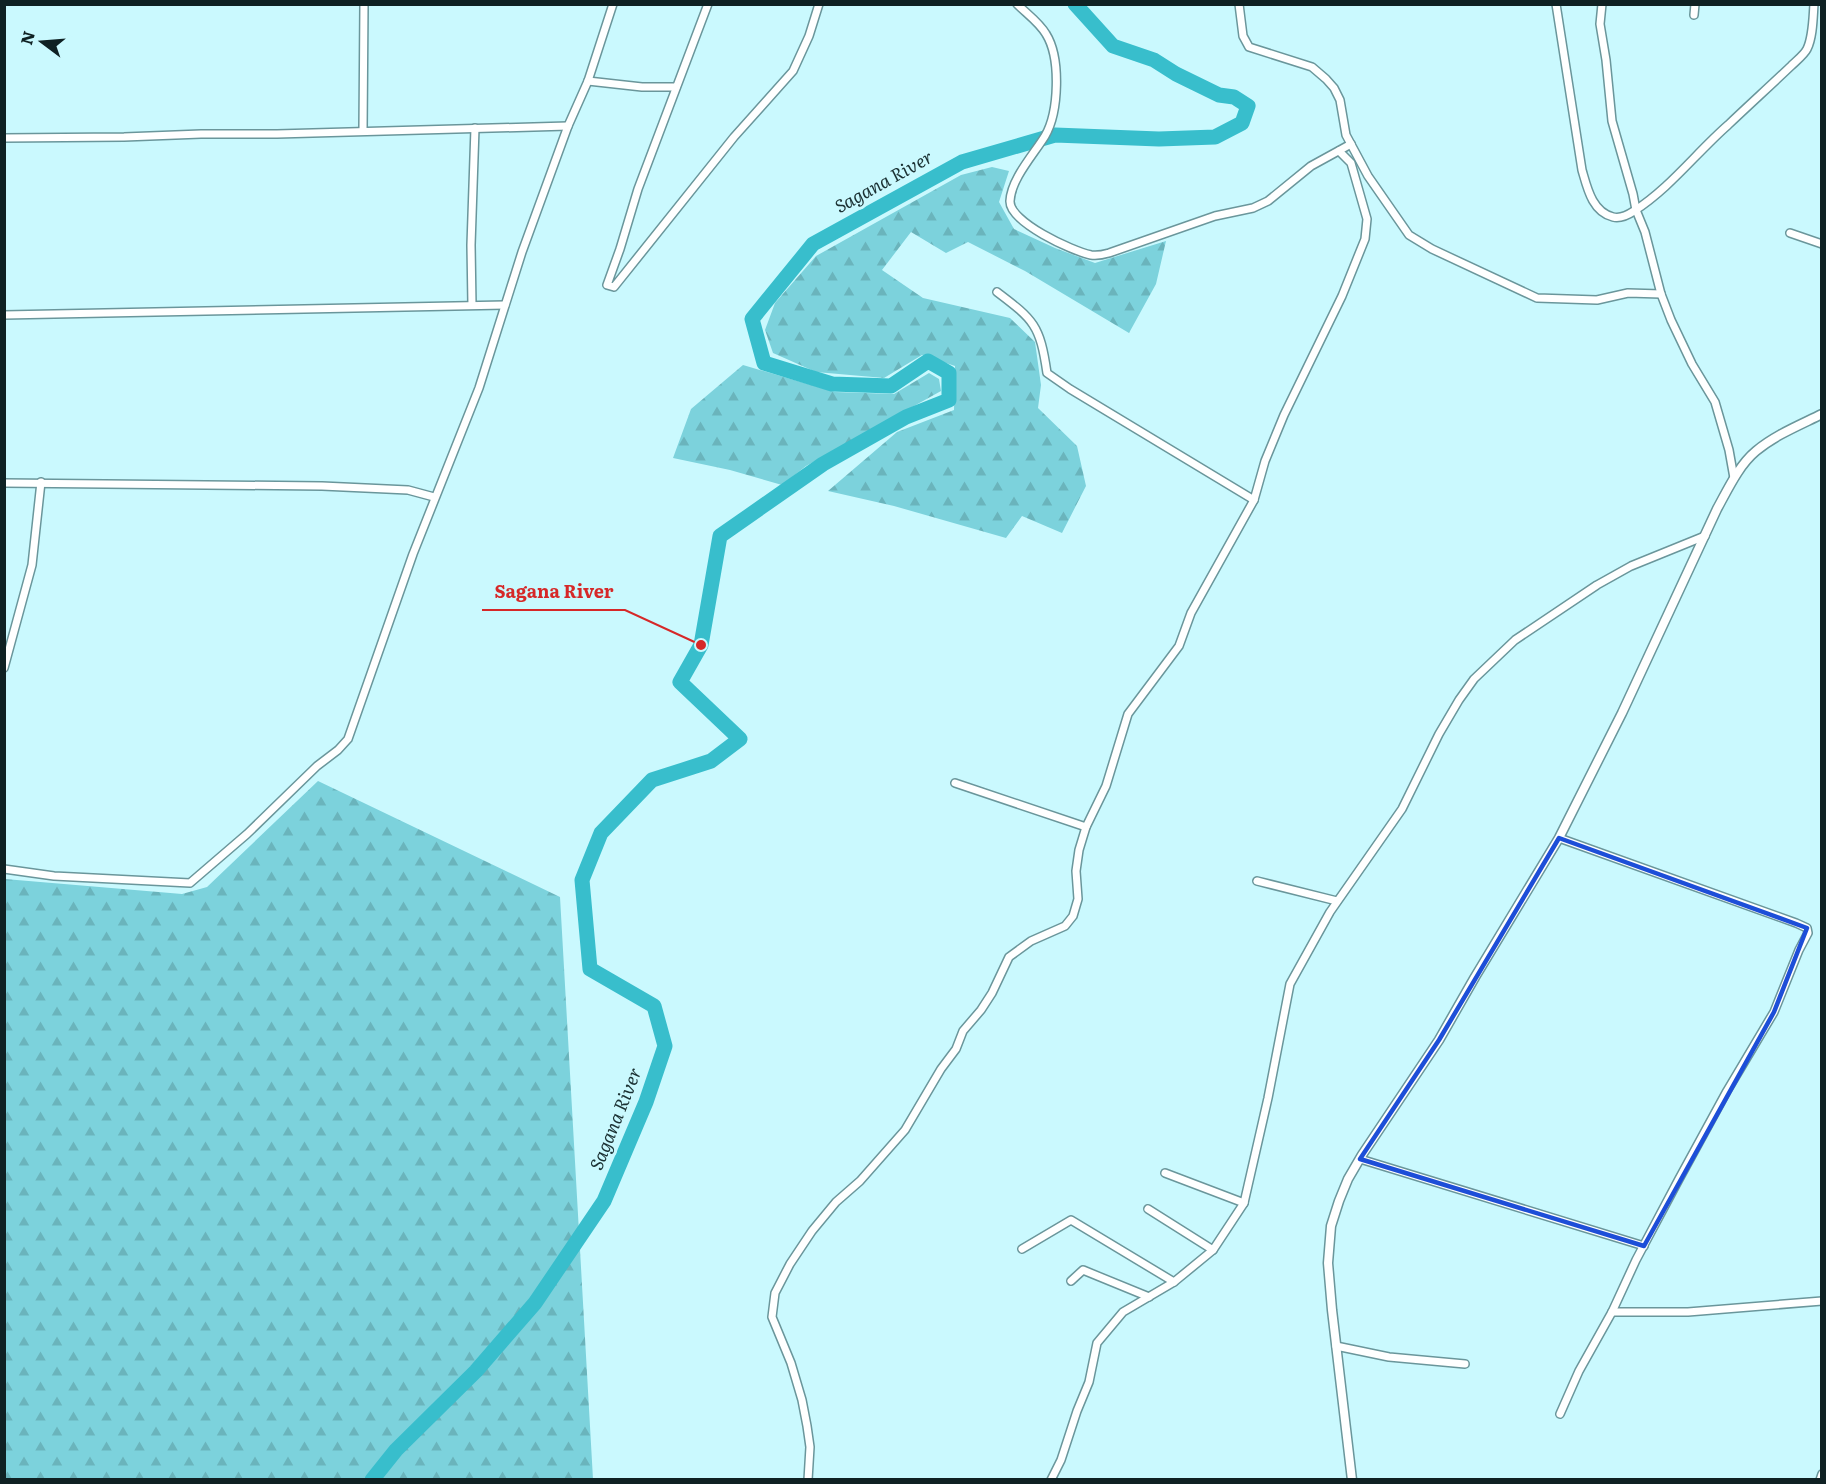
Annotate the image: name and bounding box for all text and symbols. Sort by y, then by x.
north arrow [12,12,72,72]
text: N [13,28,40,47]
water label: Sagana River [829,143,937,219]
callout: Sagana River [482,574,625,610]
text: Sagana River [495,577,614,604]
water label: Sagana River [582,1063,647,1174]

